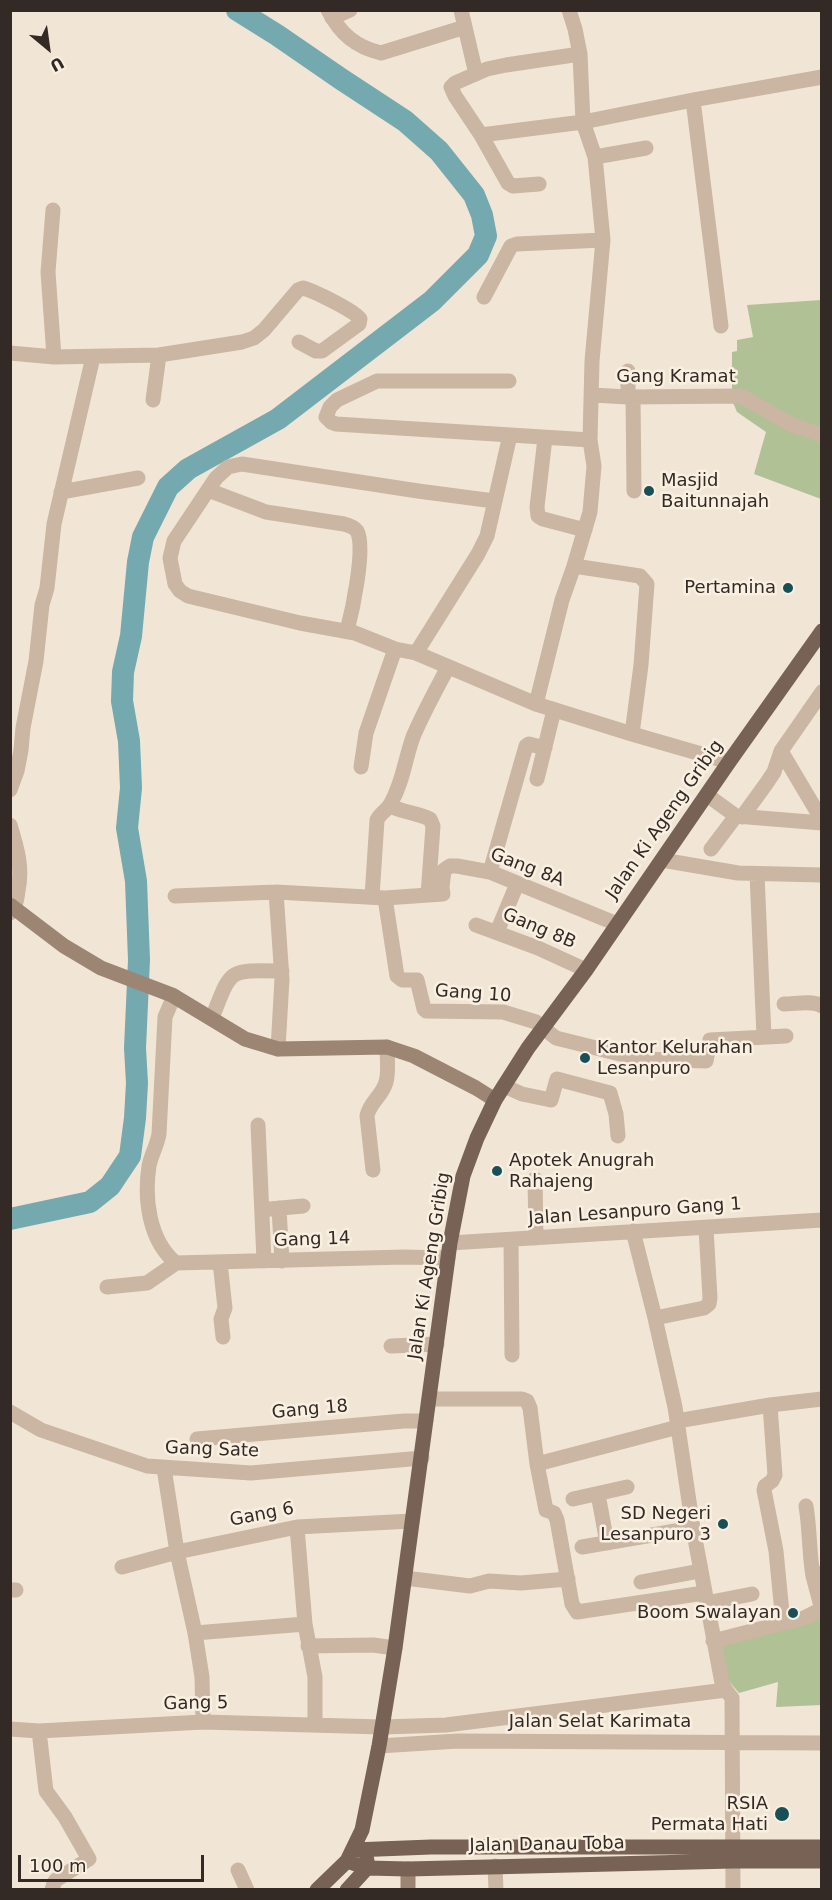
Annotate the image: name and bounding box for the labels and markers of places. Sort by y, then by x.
place label: Masjid Baitunnajah [661,470,769,512]
marker: Masjid Baitunnajah [642,484,656,498]
place label: Pertamina [684,577,776,599]
marker: Pertamina [781,581,795,595]
place label: Kantor Kelurahan Lesanpuro [597,1037,753,1080]
marker: Kantor Kelurahan Lesanpuro [578,1051,592,1065]
place label: Apotek Anugrah Rahajeng [509,1150,654,1192]
marker: Apotek Anugrah Rahajeng [490,1164,504,1178]
place label: SD Negeri Lesanpuro 3 [600,1503,711,1546]
marker: SD Negeri Lesanpuro 3 [716,1517,730,1531]
place label: Boom Swalayan [637,1602,781,1624]
marker: Boom Swalayan [786,1606,800,1620]
place label: RSIA Permata Hati [651,1793,768,1836]
marker: RSIA Permata Hati [773,1805,791,1823]

